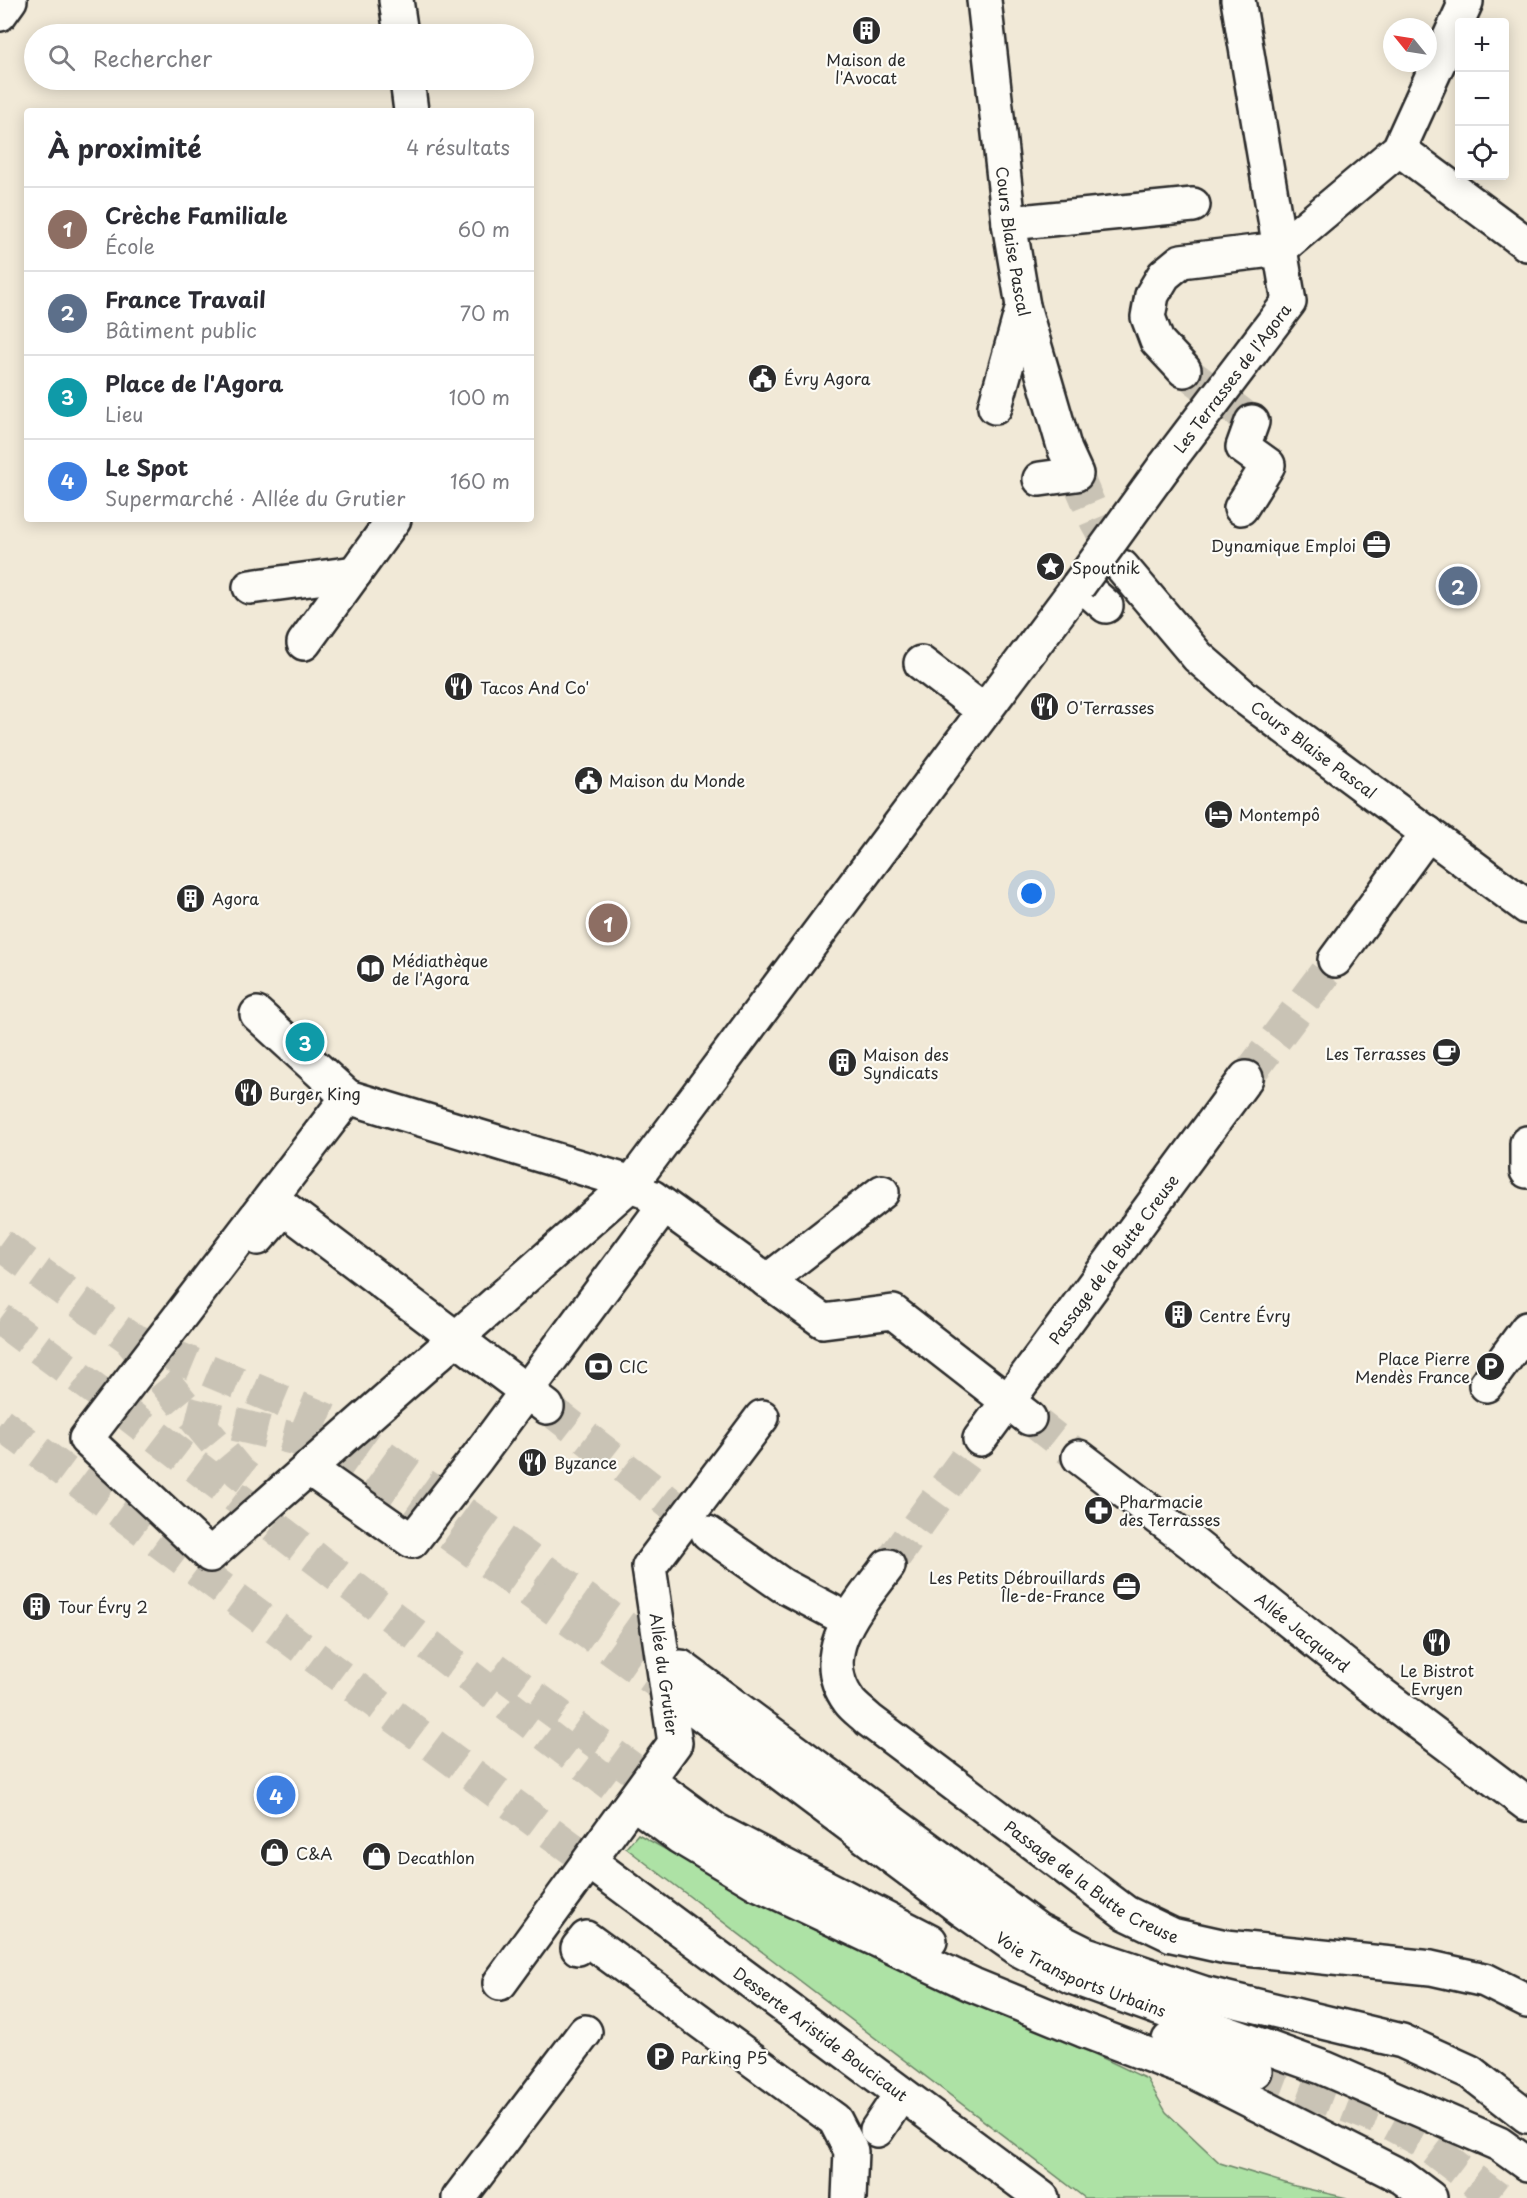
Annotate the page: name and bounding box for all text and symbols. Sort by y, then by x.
building icon: Maison de l'Avocat [850,15,882,47]
north arrow [1383,18,1437,72]
map controls [1455,18,1509,180]
button: + [1455,18,1509,72]
search box [24,24,534,90]
icon: search [45,41,78,74]
text: Rechercher [93,41,212,74]
place label: Maison de l'Avocat [826,47,906,89]
button: − [1455,72,1509,126]
button: locate [1455,126,1509,180]
text: À proximité [48,128,202,167]
text: 4 résultats [406,132,510,162]
street label: Cours Blaise Pascal [991,165,1037,319]
text: Crèche Familiale [105,198,288,231]
text: 1 [63,214,72,244]
text: 60 m [458,214,510,244]
text: École [105,231,155,261]
text: France Travail [105,282,266,315]
text: 2 [60,298,75,328]
text: 70 m [460,298,510,328]
street label: Les Terrasses de l'Agora [1167,298,1296,458]
text: Bâtiment public [105,315,257,345]
public building icon: Évry Agora [747,362,779,394]
text: Place de l'Agora [105,366,283,399]
place label: Évry Agora [784,366,871,390]
text: 3 [61,382,74,412]
text: 100 m [449,382,510,412]
text: Lieu [105,399,143,429]
text: Le Spot [105,450,188,483]
text: 4 [61,466,74,496]
text: 160 m [450,466,510,496]
text: Supermarché · Allée du Grutier [105,483,405,513]
office icon: Dynamique Emploi [1361,529,1393,561]
place label: Dynamique Emploi [1211,533,1356,557]
place icon: Spoutnik [1035,551,1067,583]
place label: Spoutnik [1072,555,1140,579]
pin: 2 [1438,564,1478,608]
restaurant icon: Tacos And Co' [443,671,475,703]
place label: Tacos And Co' [480,675,589,699]
restaurant icon: O'Terrasses [1029,691,1061,723]
street label: Cours Blaise Pascal [1246,694,1382,804]
place label: O'Terrasses [1066,695,1154,719]
public building icon: Maison du Monde [572,764,604,796]
place label: Maison du Monde [609,768,745,792]
hotel icon: Montempô [1202,798,1234,830]
place label: Montempô [1239,802,1320,826]
your location [1017,879,1046,908]
building icon: Agora [175,882,207,914]
place label: Agora [212,886,259,910]
pin: 1 [588,900,628,946]
place label: Médiathèque de l'Agora [392,948,489,990]
library icon: Médiathèque de l'Agora [355,953,387,985]
pin: 3 [286,1020,324,1064]
cafe icon: Les Terrasses [1431,1037,1463,1069]
place label: Les Terrasses [1326,1041,1426,1065]
place label: Maison des Syndicats [863,1042,949,1084]
building icon: Maison des Syndicats [826,1047,858,1079]
restaurant icon: Burger King [232,1077,264,1109]
place label: Burger King [269,1081,361,1105]
street label: Passage de la Butte Creuse [1042,1168,1184,1349]
building icon: Centre Évry [1162,1299,1194,1331]
place label: Centre Évry [1199,1303,1291,1327]
place label: Place Pierre Mendès France [1355,1346,1470,1388]
bank icon: CIC [582,1350,614,1382]
parking icon: Place Pierre Mendès France [1475,1351,1507,1383]
place label: CIC [619,1354,648,1378]
restaurant icon: Byzance [517,1446,549,1478]
place label: Byzance [554,1450,618,1474]
place label: Pharmacie des Terrasses [1119,1489,1220,1531]
pharmacy icon: Pharmacie des Terrasses [1082,1494,1114,1526]
place label: Les Petits Débrouillards Île-de-France [929,1565,1105,1607]
office icon: Les Petits Débrouillards Île-de-France [1110,1570,1142,1602]
street label: Allée Jacquard [1250,1586,1356,1677]
building icon: Tour Évry 2 [21,1590,53,1622]
place label: Tour Évry 2 [58,1594,148,1618]
street label: Allée du Grutier [645,1611,686,1737]
restaurant icon: Le Bistrot Evryen [1421,1626,1453,1658]
place label: Le Bistrot Evryen [1400,1658,1474,1700]
pin: 4 [256,1772,296,1818]
street label: Passage de la Butte Creuse [1000,1814,1181,1948]
shop icon: C&A [259,1837,291,1869]
place label: C&A [296,1841,333,1865]
shop icon: Decathlon [360,1841,392,1873]
place label: Decathlon [397,1845,475,1869]
street label: Voie Transports Urbains [991,1925,1170,2022]
street label: Desserte Aristide Boucicaut [729,1961,913,2107]
parking icon: Parking P5 [644,2041,676,2073]
place label: Parking P5 [681,2045,768,2069]

